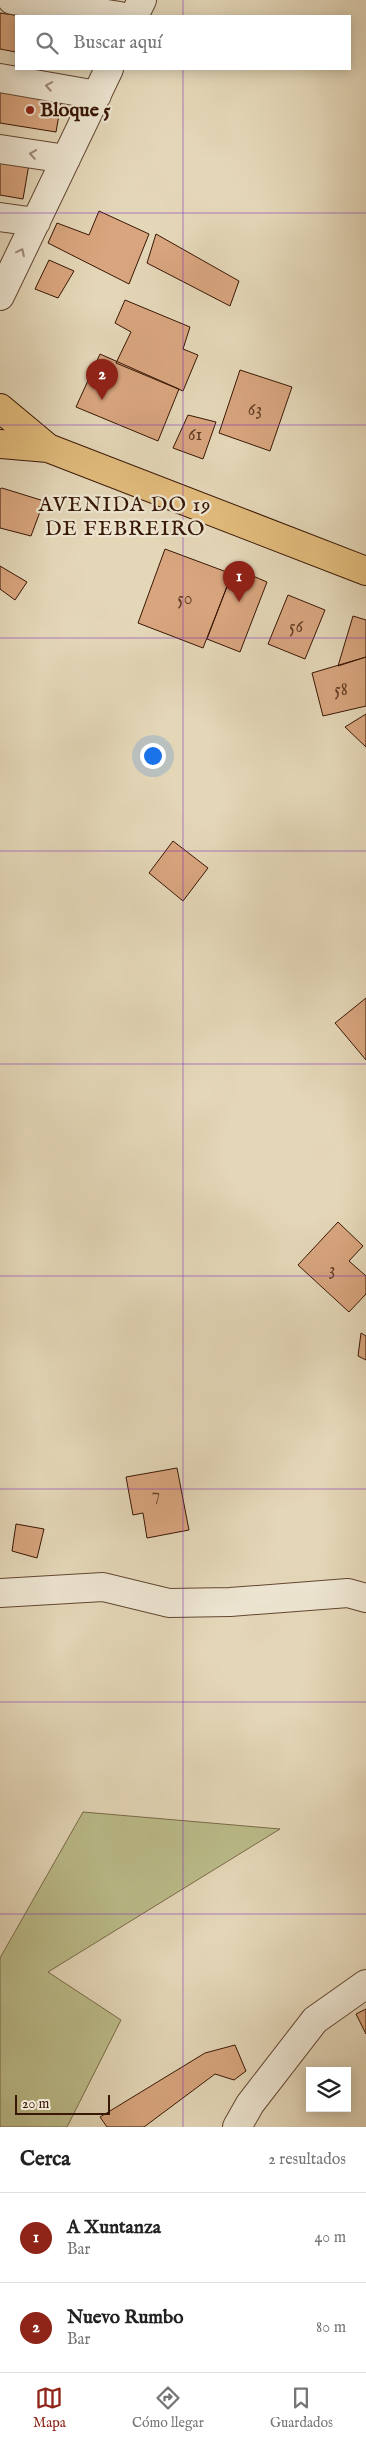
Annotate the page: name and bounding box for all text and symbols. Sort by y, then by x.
search box [15,15,351,70]
icon: search [33,29,61,57]
text: Buscar aquí [73,31,162,55]
one-way arrow [45,82,53,92]
place label: Bloque 5 [40,98,111,123]
marker: Bloque 5 [24,104,36,116]
one-way arrow [29,149,37,159]
one-way arrow [15,248,26,257]
pin: 2 [86,359,118,400]
house number: 63 [248,399,262,422]
house number: 61 [188,424,202,447]
district label: AVENIDA DO 19 DE FEBREIRO [38,492,211,543]
pin: 1 [223,561,255,602]
house number: 50 [177,588,193,611]
house number: 56 [289,616,303,639]
house number: 58 [334,679,348,702]
your location [140,743,166,769]
house number: 3 [329,1259,335,1282]
house number: 7 [152,1484,160,1507]
map controls [306,2067,351,2112]
button: layers [306,2067,351,2112]
scale bar [15,2092,110,2115]
text: 20 m [22,2095,49,2113]
text: Cerca [20,2146,70,2173]
text: 2 resultados [268,2150,346,2170]
text: A Xuntanza [67,2216,161,2240]
text: 1 [33,2228,39,2248]
text: 40 m [314,2228,346,2248]
text: Bar [67,2240,90,2260]
text: Nuevo Rumbo [67,2306,183,2330]
text: 2 [32,2318,40,2338]
text: 80 m [316,2318,346,2338]
text: Bar [67,2330,90,2350]
tab: Mapa [33,2384,66,2432]
tab: Cómo llegar [132,2384,204,2432]
tab: Guardados [270,2384,333,2432]

